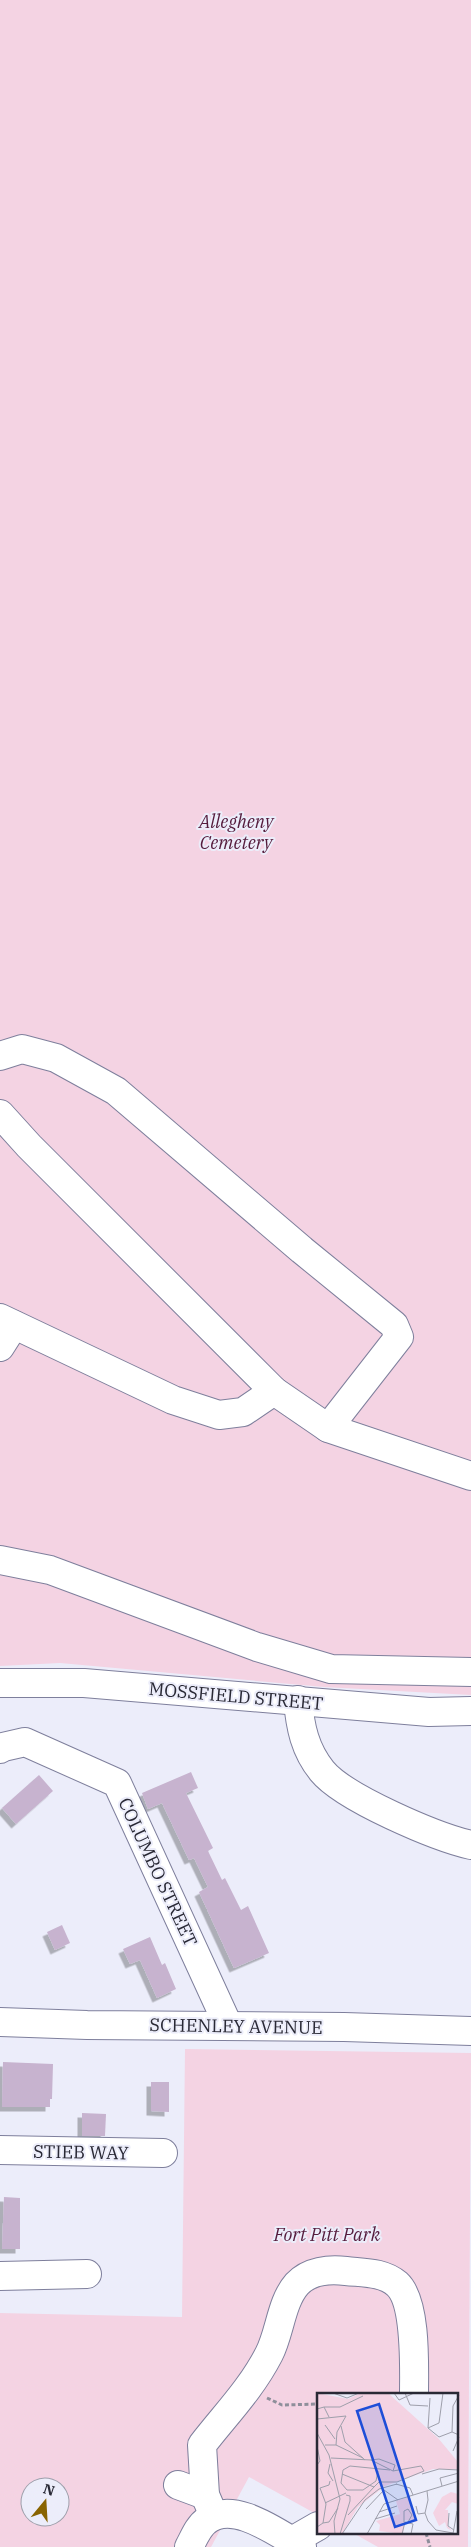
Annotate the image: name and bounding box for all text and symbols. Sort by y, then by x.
park label: Allegheny Cemetery [198,810,275,854]
street label: MOSSFIELD STREET [148,1677,325,1715]
street label: COLUMBO STREET [113,1794,203,1950]
street label: SCHENLEY AVENUE [149,2013,323,2039]
street label: STIEB WAY [33,2140,130,2164]
park label: Fort Pitt Park [273,2223,381,2246]
inset map [317,2393,458,2534]
north arrow [20,2477,70,2527]
text: N [41,2479,57,2500]

